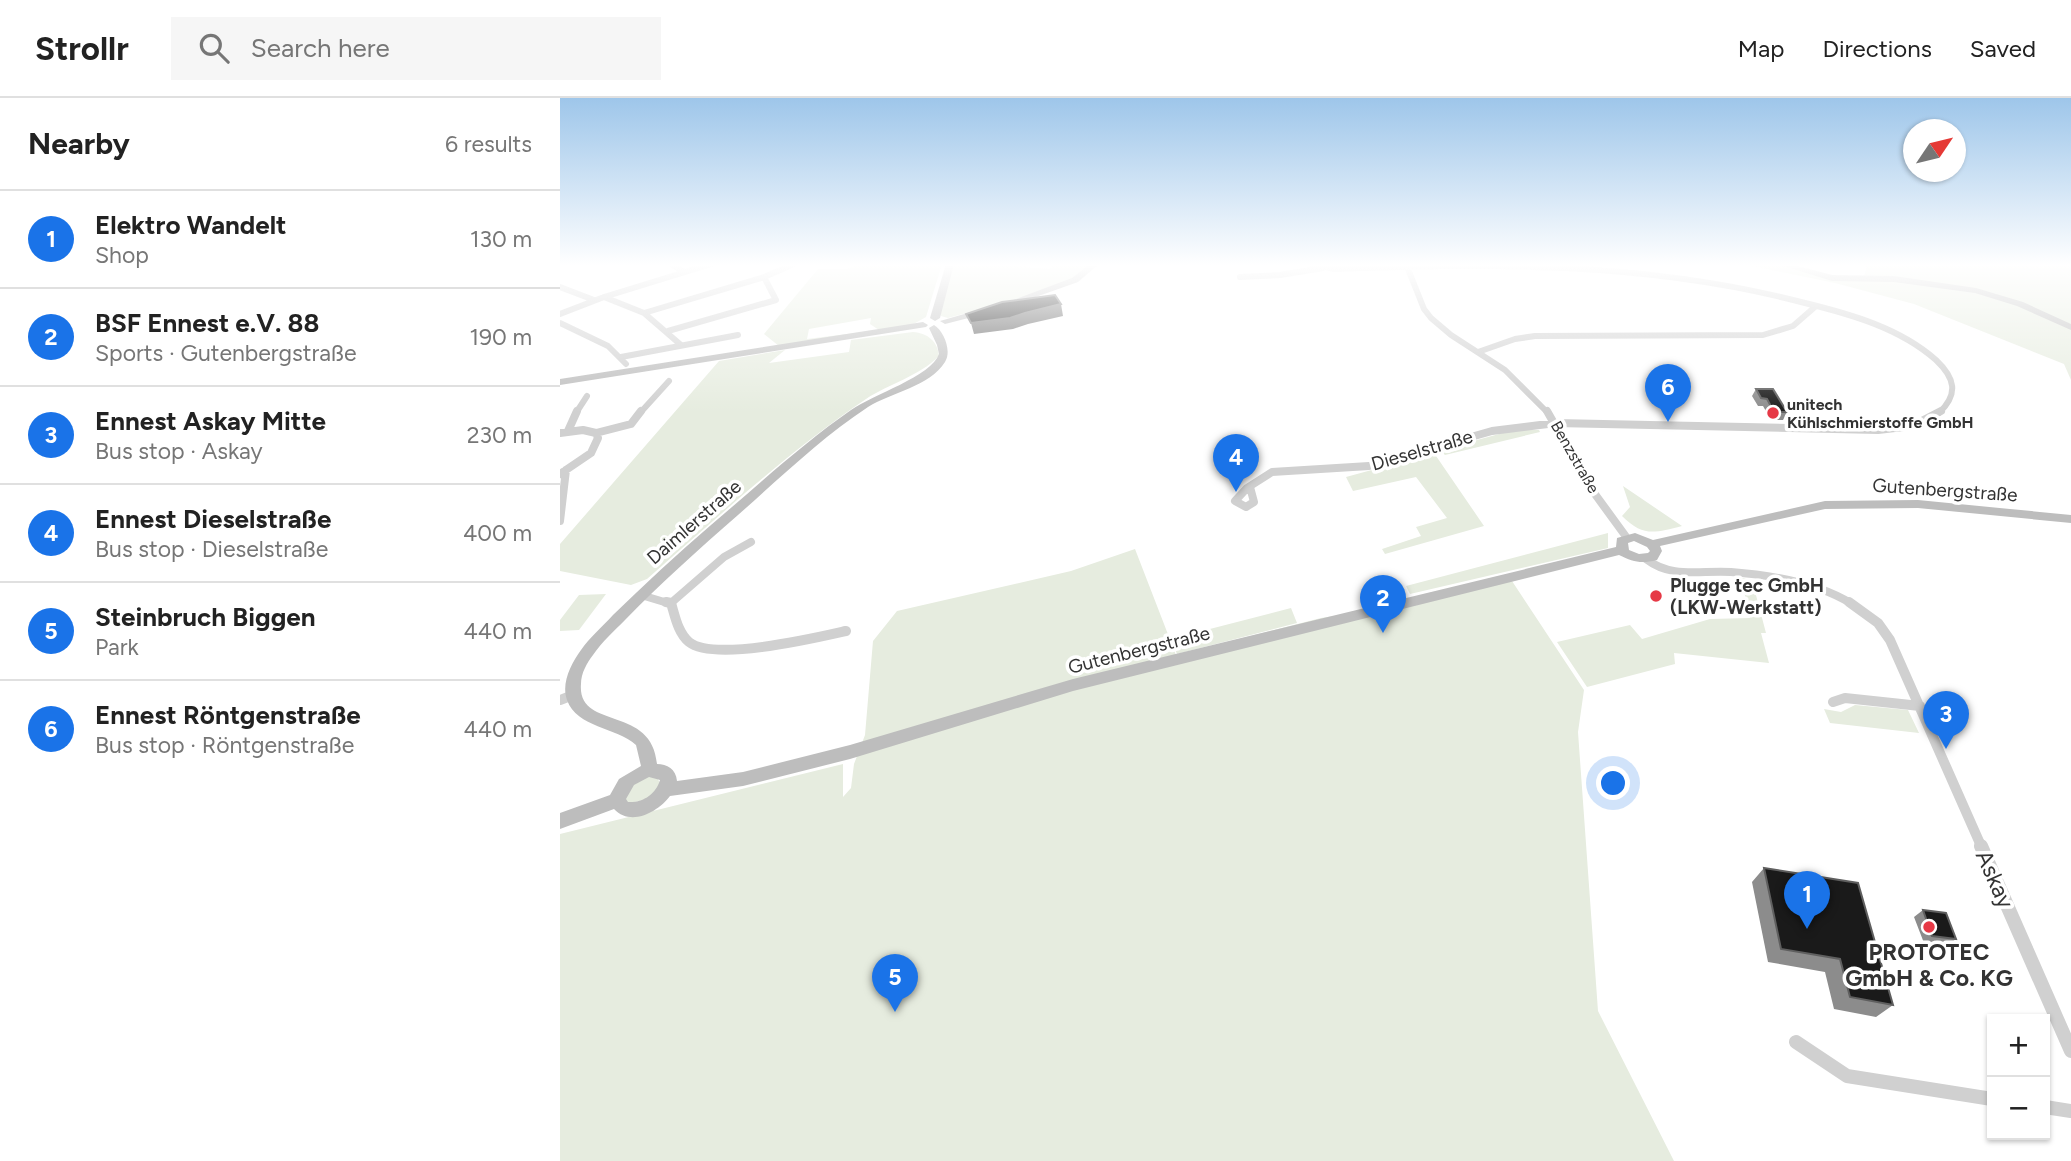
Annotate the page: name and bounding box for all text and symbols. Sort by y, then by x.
search box [171,17,661,80]
text: Strollr [35,29,129,68]
icon: search [195,29,233,67]
text: Search here [251,32,390,64]
text: Map [1738,34,1784,63]
text: Directions [1822,34,1932,63]
text: Saved [1970,34,2036,63]
north arrow [1903,119,1966,182]
text: Nearby [28,125,130,162]
text: 6 results [445,130,532,158]
text: Elektro Wandelt [95,209,287,241]
text: 1 [46,225,56,253]
text: 130 m [470,225,532,253]
text: Shop [95,241,149,269]
text: BSF Ennest e.V. 88 [95,307,319,339]
text: 2 [44,323,58,351]
text: 190 m [469,323,532,351]
text: Sports · Gutenbergstraße [95,339,357,367]
pin: 6 [1645,364,1691,422]
place label: unitech Kühlschmierstoffe GmbH [1787,395,1974,432]
text: Ennest Askay Mitte [95,405,326,437]
marker: unitech Kühlschmierstoffe GmbH [1765,405,1781,421]
street label: Benzstraße [1547,418,1603,497]
text: 3 [45,421,57,449]
text: 230 m [467,421,532,449]
street label: Dieselstraße [1369,425,1475,475]
pin: 4 [1213,434,1259,492]
text: Bus stop · Askay [95,437,263,465]
street label: Gutenbergstraße [1872,473,2018,507]
street label: Daimlerstraße [642,475,746,569]
text: Ennest Dieselstraße [95,503,331,535]
text: 4 [44,519,58,547]
text: 400 m [463,519,532,547]
text: Bus stop · Dieselstraße [95,535,328,563]
place label: Plugge tec GmbH (LKW-Werkstatt) [1670,574,1824,619]
pin: 2 [1360,575,1406,633]
marker: Plugge tec GmbH (LKW-Werkstatt) [1648,588,1664,604]
text: Steinbruch Biggen [95,601,315,633]
text: 5 [44,617,58,645]
text: 440 m [463,617,532,645]
street label: Gutenbergstraße [1066,621,1212,679]
text: Park [95,633,139,661]
pin: 3 [1923,691,1969,749]
text: Ennest Röntgenstraße [95,699,361,731]
text: 6 [44,715,58,743]
text: 440 m [463,715,532,743]
text: Bus stop · Röntgenstraße [95,731,354,759]
your location [1596,766,1630,800]
street label: Askay [1970,846,2020,912]
pin: 1 [1784,871,1830,929]
marker: PROTOTEC GmbH & Co. KG [1921,919,1937,935]
place label: PROTOTEC GmbH & Co. KG [1845,938,2013,992]
pin: 5 [872,954,918,1012]
map controls [1987,1014,2050,1140]
button: + [1987,1014,2050,1077]
button: − [1987,1077,2050,1140]

